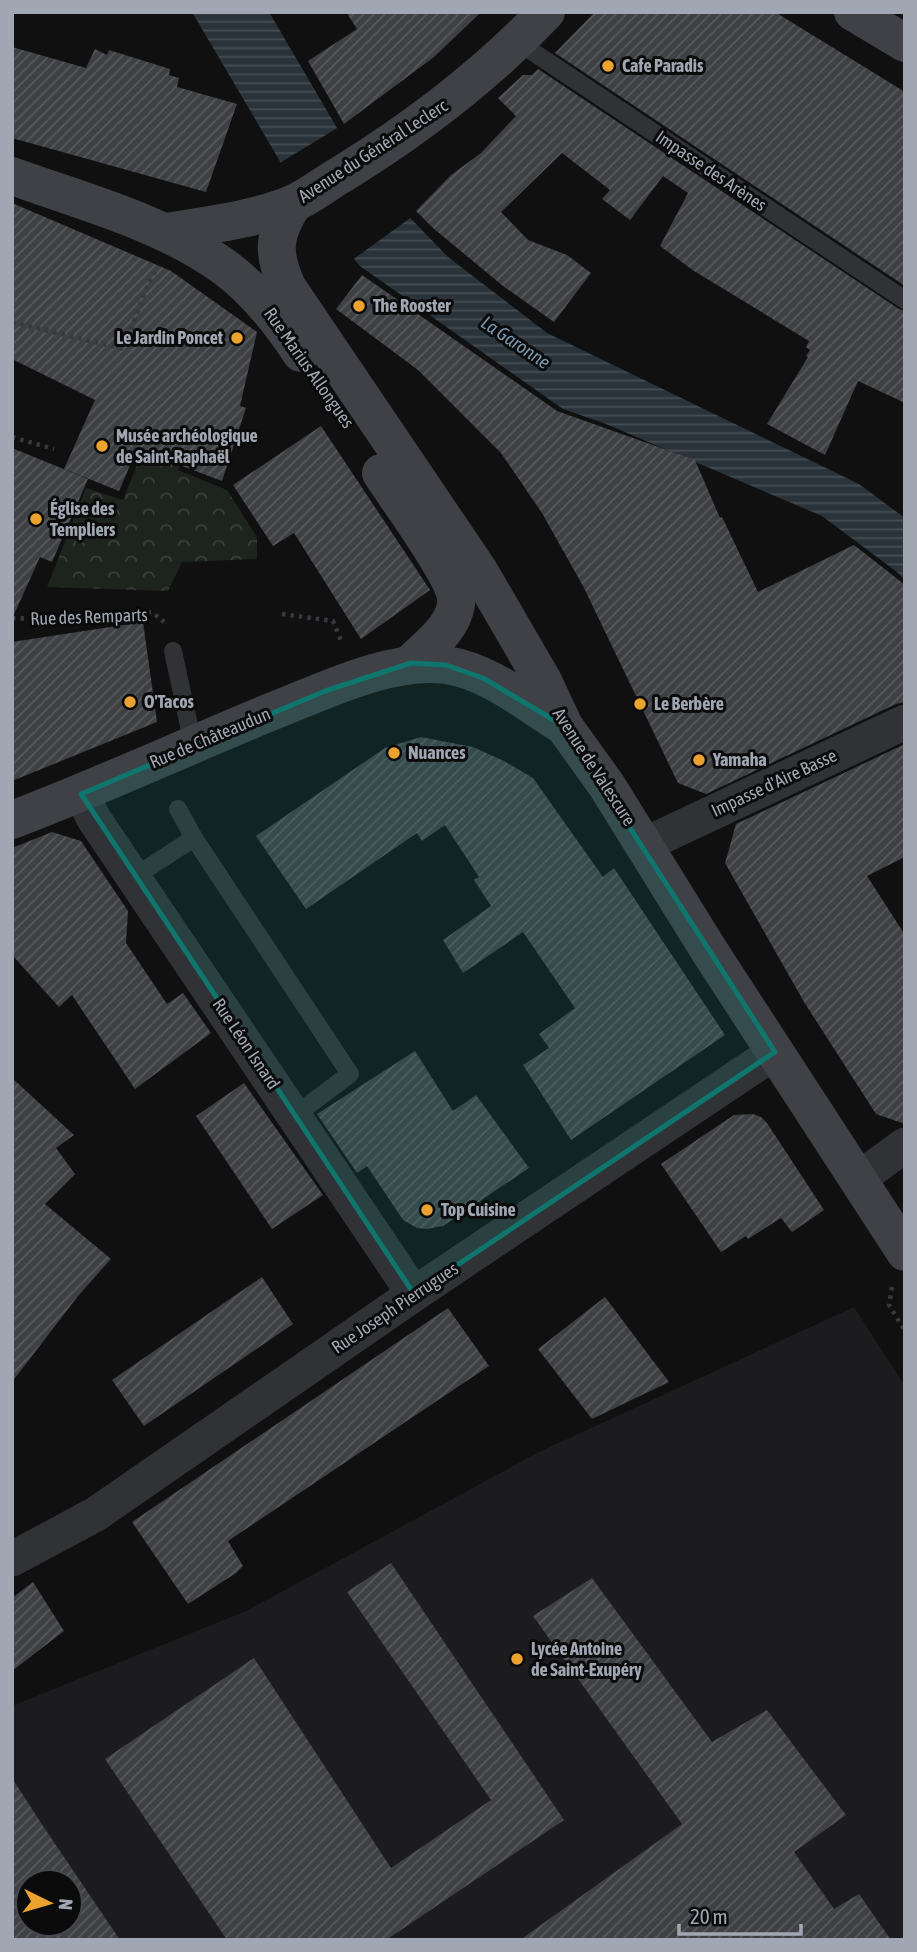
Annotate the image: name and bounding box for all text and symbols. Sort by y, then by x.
place label: Cafe Paradis [622,55,704,76]
marker: Cafe Paradis [600,58,616,74]
street label: Avenue du Général Leclerc [294,94,452,207]
street label: Impasse des Arènes [652,126,771,215]
place label: The Rooster [373,295,451,316]
marker: The Rooster [351,298,367,314]
street label: Rue Marius Allongues [260,304,359,432]
water label: La Garonne [477,311,555,373]
place label: Le Jardin Poncet [116,327,224,348]
marker: Le Jardin Poncet [229,330,245,346]
place label: Musée archéologique de Saint-Raphaël [116,425,258,467]
marker: Musée archéologique de Saint-Raphaël [94,438,110,454]
place label: Église des Templiers [50,498,116,540]
marker: Église des Templiers [28,511,44,527]
street label: Rue des Remparts [30,604,148,629]
place label: O'Tacos [144,691,195,712]
place label: Le Berbère [654,693,724,714]
marker: O'Tacos [122,694,138,710]
marker: Le Berbère [632,696,648,712]
street label: Rue de Châteaudun [146,703,273,772]
street label: Avenue de Valescure [549,704,640,830]
place label: Nuances [408,742,466,763]
street label: Impasse d'Aire Basse [708,744,840,821]
marker: Nuances [386,745,402,761]
place label: Yamaha [712,749,767,770]
marker: Yamaha [691,752,707,768]
street label: Rue Léon Isnard [208,994,284,1093]
place label: Top Cuisine [441,1199,516,1220]
marker: Top Cuisine [419,1202,435,1218]
street label: Rue Joseph Pierrugues [328,1258,462,1358]
place label: Lycée Antoine de Saint-Exupéry [531,1638,642,1680]
marker: Lycée Antoine de Saint-Exupéry [509,1651,525,1667]
north arrow [14,1868,84,1938]
scale bar [679,1892,802,1936]
text: N [54,1898,77,1911]
text: 20 m [690,1904,728,1928]

